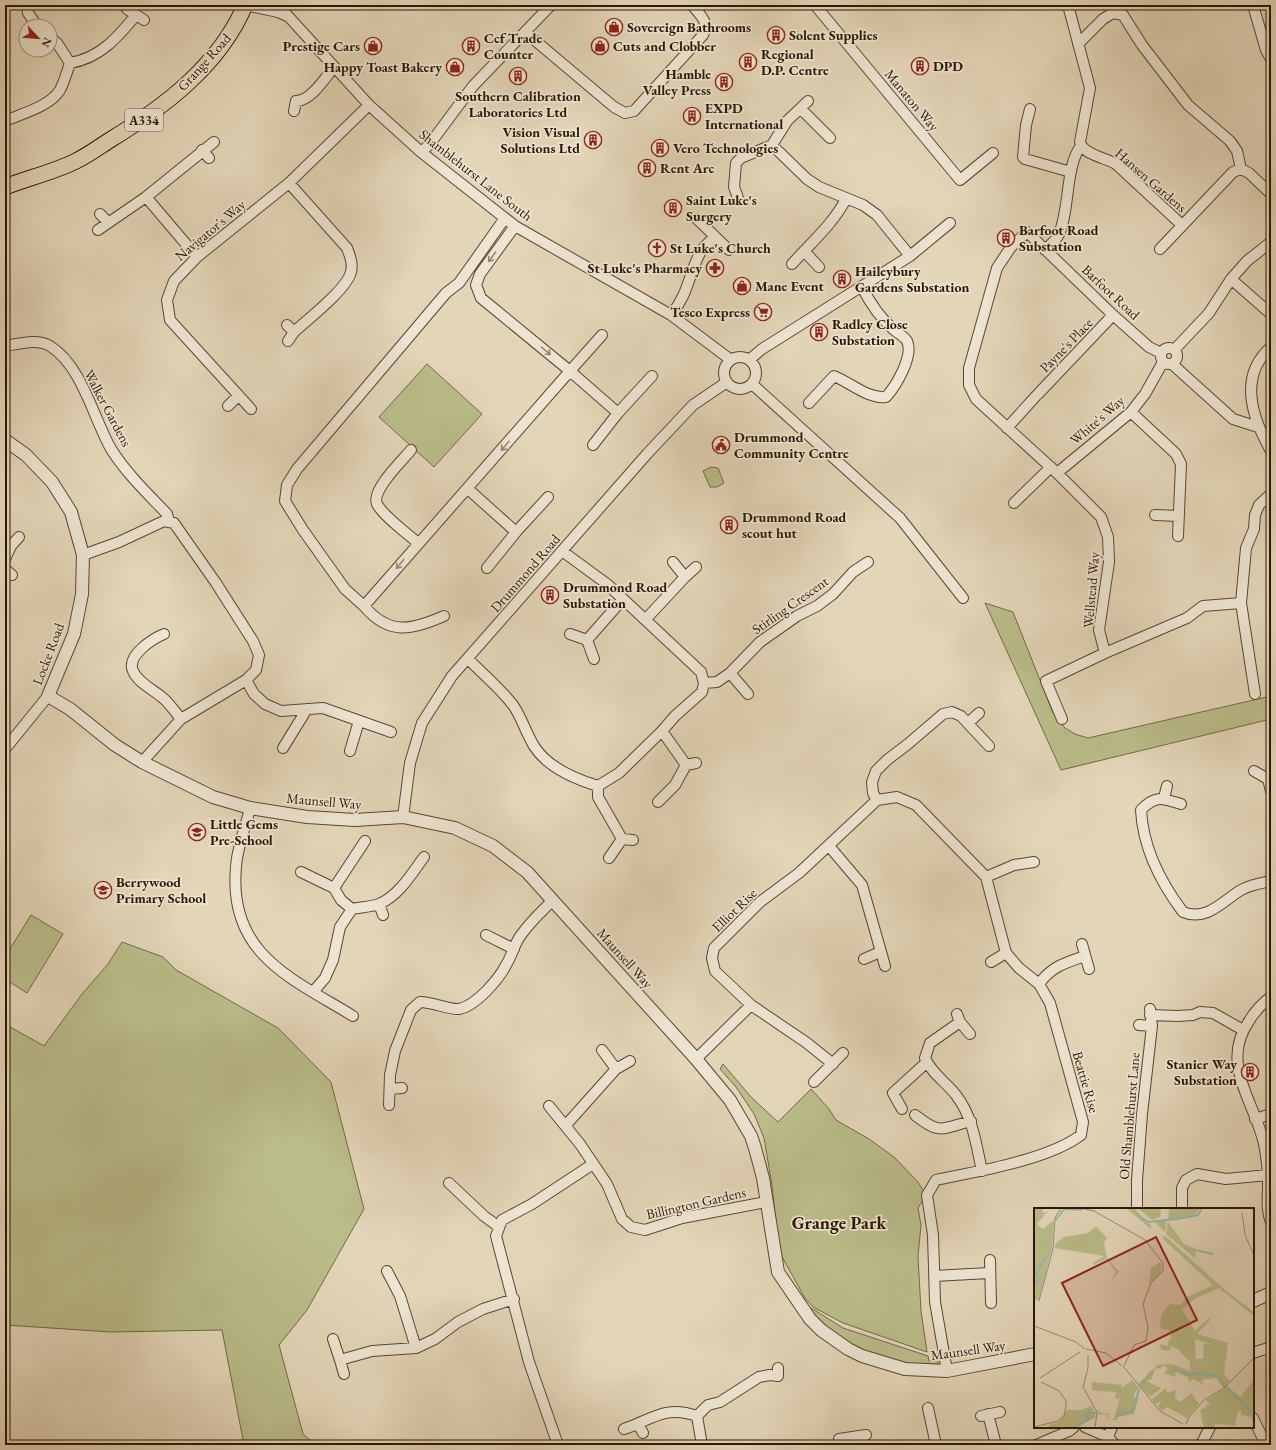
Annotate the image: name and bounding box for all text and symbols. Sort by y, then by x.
shop icon: Sovereign Bathrooms [604,17,624,37]
north arrow [18,18,58,58]
place label: Sovereign Bathrooms [627,18,751,36]
building icon: Solent Supplies [766,25,786,45]
place label: Solent Supplies [789,26,878,44]
street label: Grange Road [173,29,235,95]
place label: Ccf Trade Counter [484,29,542,63]
text: N [39,35,55,50]
shop icon: Prestige Cars [363,36,383,56]
building icon: Ccf Trade Counter [461,36,481,56]
shop icon: Cuts and Clobber [590,36,610,56]
place label: Prestige Cars [283,37,360,55]
place label: Cuts and Clobber [613,37,716,55]
place label: Regional D.P. Centre [761,45,829,79]
building icon: Regional D.P. Centre [738,52,758,72]
building icon: DPD [910,56,930,76]
shop icon: Happy Toast Bakery [445,57,465,77]
place label: DPD [933,57,963,75]
place label: Happy Toast Bakery [324,58,442,76]
place label: Hamble Valley Press [643,65,711,99]
street label: Manaton Way [881,65,944,135]
building icon: Southern Calibration Laboratories Ltd [508,66,528,86]
building icon: Hamble Valley Press [714,72,734,92]
place label: Southern Calibration Laboratories Ltd [455,87,581,121]
place label: EXPD International [705,99,783,133]
building icon: EXPD International [682,106,702,126]
road number: A334 [125,109,163,131]
place label: Vision Visual Solutions Ltd [501,123,580,157]
street label: Shamblehurst Lane South [416,125,536,225]
building icon: Vision Visual Solutions Ltd [583,130,603,150]
building icon: Vero Technologies [650,138,670,158]
place label: Vero Technologies [673,139,778,157]
street label: Hansen Gardens [1111,144,1191,216]
building icon: Rent Arc [637,158,657,178]
place label: Rent Arc [660,159,714,177]
place label: Saint Luke's Surgery [686,191,757,225]
street label: Navigator's Way [171,195,250,265]
building icon: Saint Luke's Surgery [663,198,683,218]
place label: Barfoot Road Substation [1019,221,1099,255]
building icon: Barfoot Road Substation [996,228,1016,248]
church icon: St Luke's Church [647,238,667,258]
place label: St Luke's Church [670,239,771,257]
one-way arrow [488,252,496,263]
pharmacy icon: St Luke's Pharmacy [705,258,725,278]
place label: St Luke's Pharmacy [588,259,702,277]
street label: Barfoot Road [1078,261,1144,324]
place label: Haileybury Gardens Substation [855,262,970,296]
building icon: Haileybury Gardens Substation [832,269,852,289]
shop icon: Mane Event [732,276,752,296]
place label: Mane Event [755,277,824,295]
supermarket icon: Tesco Express [753,302,773,322]
place label: Tesco Express [670,303,750,321]
street label: Payne's Place [1036,313,1097,376]
place label: Radley Close Substation [832,315,908,349]
building icon: Radley Close Substation [809,322,829,342]
one-way arrow [541,347,551,356]
street label: Walker Gardens [80,366,136,450]
street label: White's Way [1066,391,1129,449]
place label: Drummond Community Centre [734,428,849,462]
public building icon: Drummond Community Centre [711,435,731,455]
one-way arrow [501,440,510,451]
place label: Drummond Road scout hut [742,508,847,542]
building icon: Drummond Road scout hut [719,515,739,535]
street label: Drummond Road [486,529,565,616]
street label: Wellstead Way [1079,550,1103,629]
one-way arrow [396,559,405,569]
street label: Stirling Crescent [748,572,832,638]
place label: Drummond Road Substation [563,578,668,612]
building icon: Drummond Road Substation [540,585,560,605]
street label: Locke Road [28,620,68,688]
street label: Maunsell Way [286,789,363,813]
place label: Little Gems Pre-School [210,815,278,849]
school or university icon: Little Gems Pre-School [187,822,207,842]
place label: Berrywood Primary School [116,873,206,907]
school or university icon: Berrywood Primary School [93,880,113,900]
street label: Elliot Rise [708,884,761,936]
street label: Maunsell Way [593,924,657,993]
street label: Beattie Rise [1069,1049,1104,1115]
street label: Old Shamblehurst Lane [1114,1051,1144,1180]
place label: Stanier Way Substation [1166,1055,1237,1089]
building icon: Stanier Way Substation [1240,1062,1260,1082]
street label: Billington Gardens [644,1183,748,1223]
inset map [1034,1208,1254,1428]
district label: Grange Park [792,1211,887,1234]
street label: Maunsell Way [930,1336,1007,1364]

